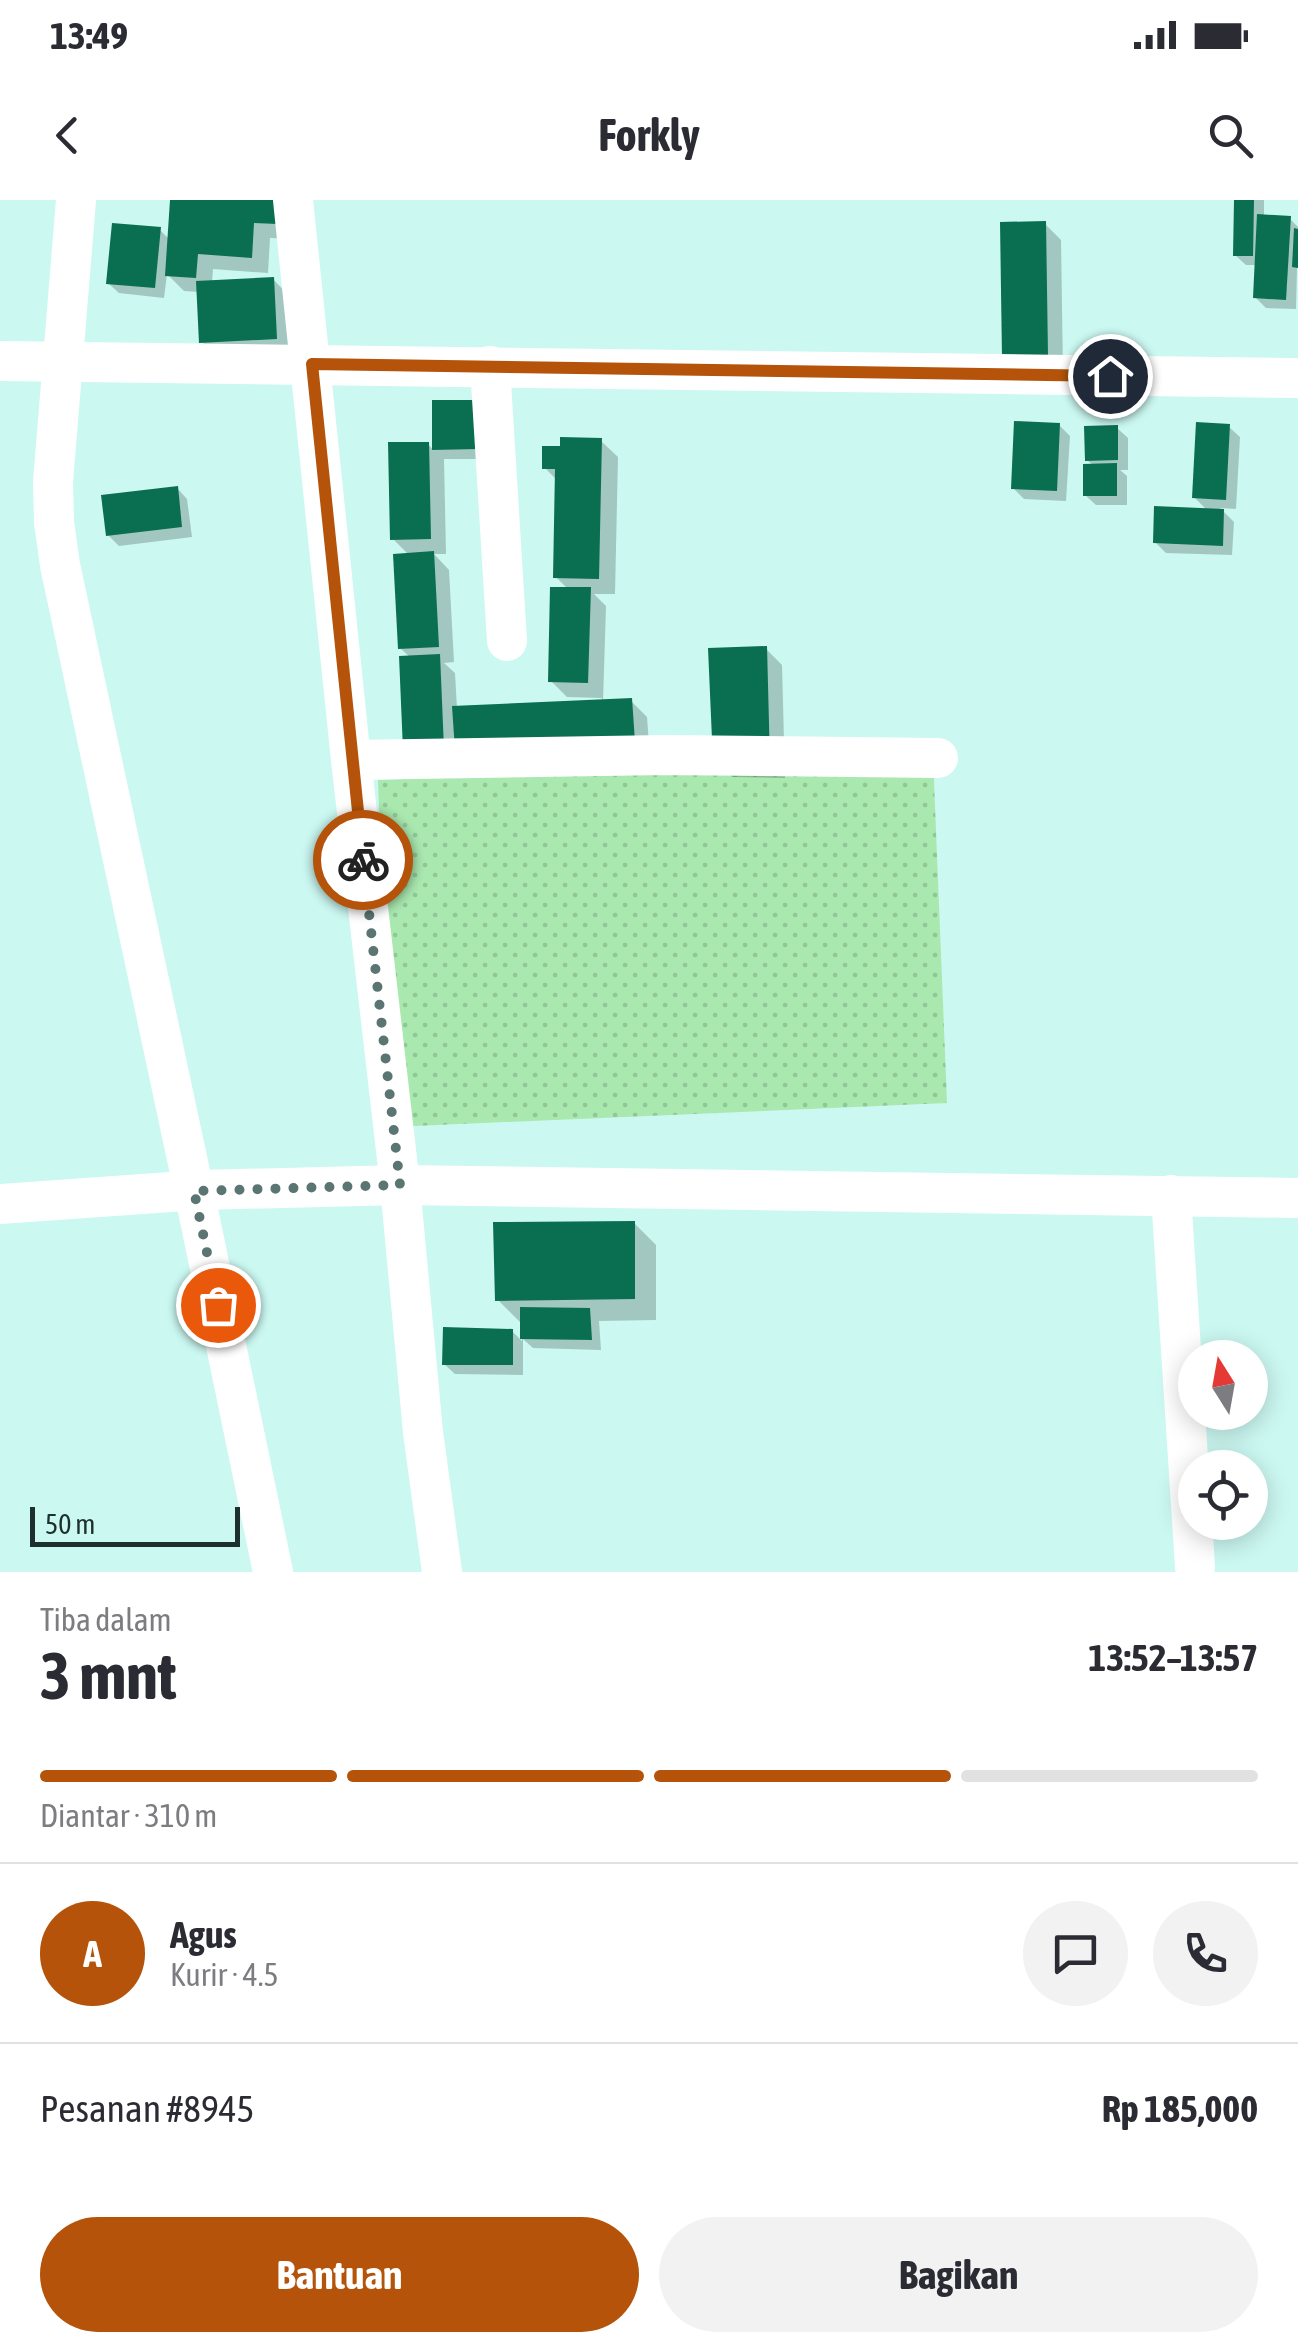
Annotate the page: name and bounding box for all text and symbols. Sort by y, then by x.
text: 13:49 [50,14,128,57]
icon: back [40,108,95,163]
icon: search [1203,108,1258,163]
text: Forkly [598,109,700,161]
pin [1068,334,1153,419]
icon: home [1083,349,1138,404]
courier [313,810,413,910]
icon: bike [336,833,391,888]
pin [176,1263,261,1348]
icon: bag [191,1278,246,1333]
north arrow [1178,1340,1268,1430]
map controls [1178,1340,1268,1540]
button: locate [1178,1450,1268,1540]
scale bar [30,1502,240,1546]
text: 50 m [45,1508,95,1540]
text: Tiba dalam [40,1601,172,1638]
text: 13:52–13:57 [1088,1636,1258,1679]
text: 3 mnt [40,1638,177,1713]
text: Diantar · 310 m [40,1797,217,1834]
button: chat [1023,1901,1128,2006]
button: phone [1153,1901,1258,2006]
text: Agus [170,1913,237,1956]
text: A [83,1932,102,1975]
text: Kurir · 4.5 [170,1956,278,1993]
text: Pesanan #8945 [40,2087,254,2130]
text: Rp 185,000 [1102,2087,1258,2130]
button: Bantuan [40,2217,639,2332]
button: Bagikan [659,2217,1258,2332]

